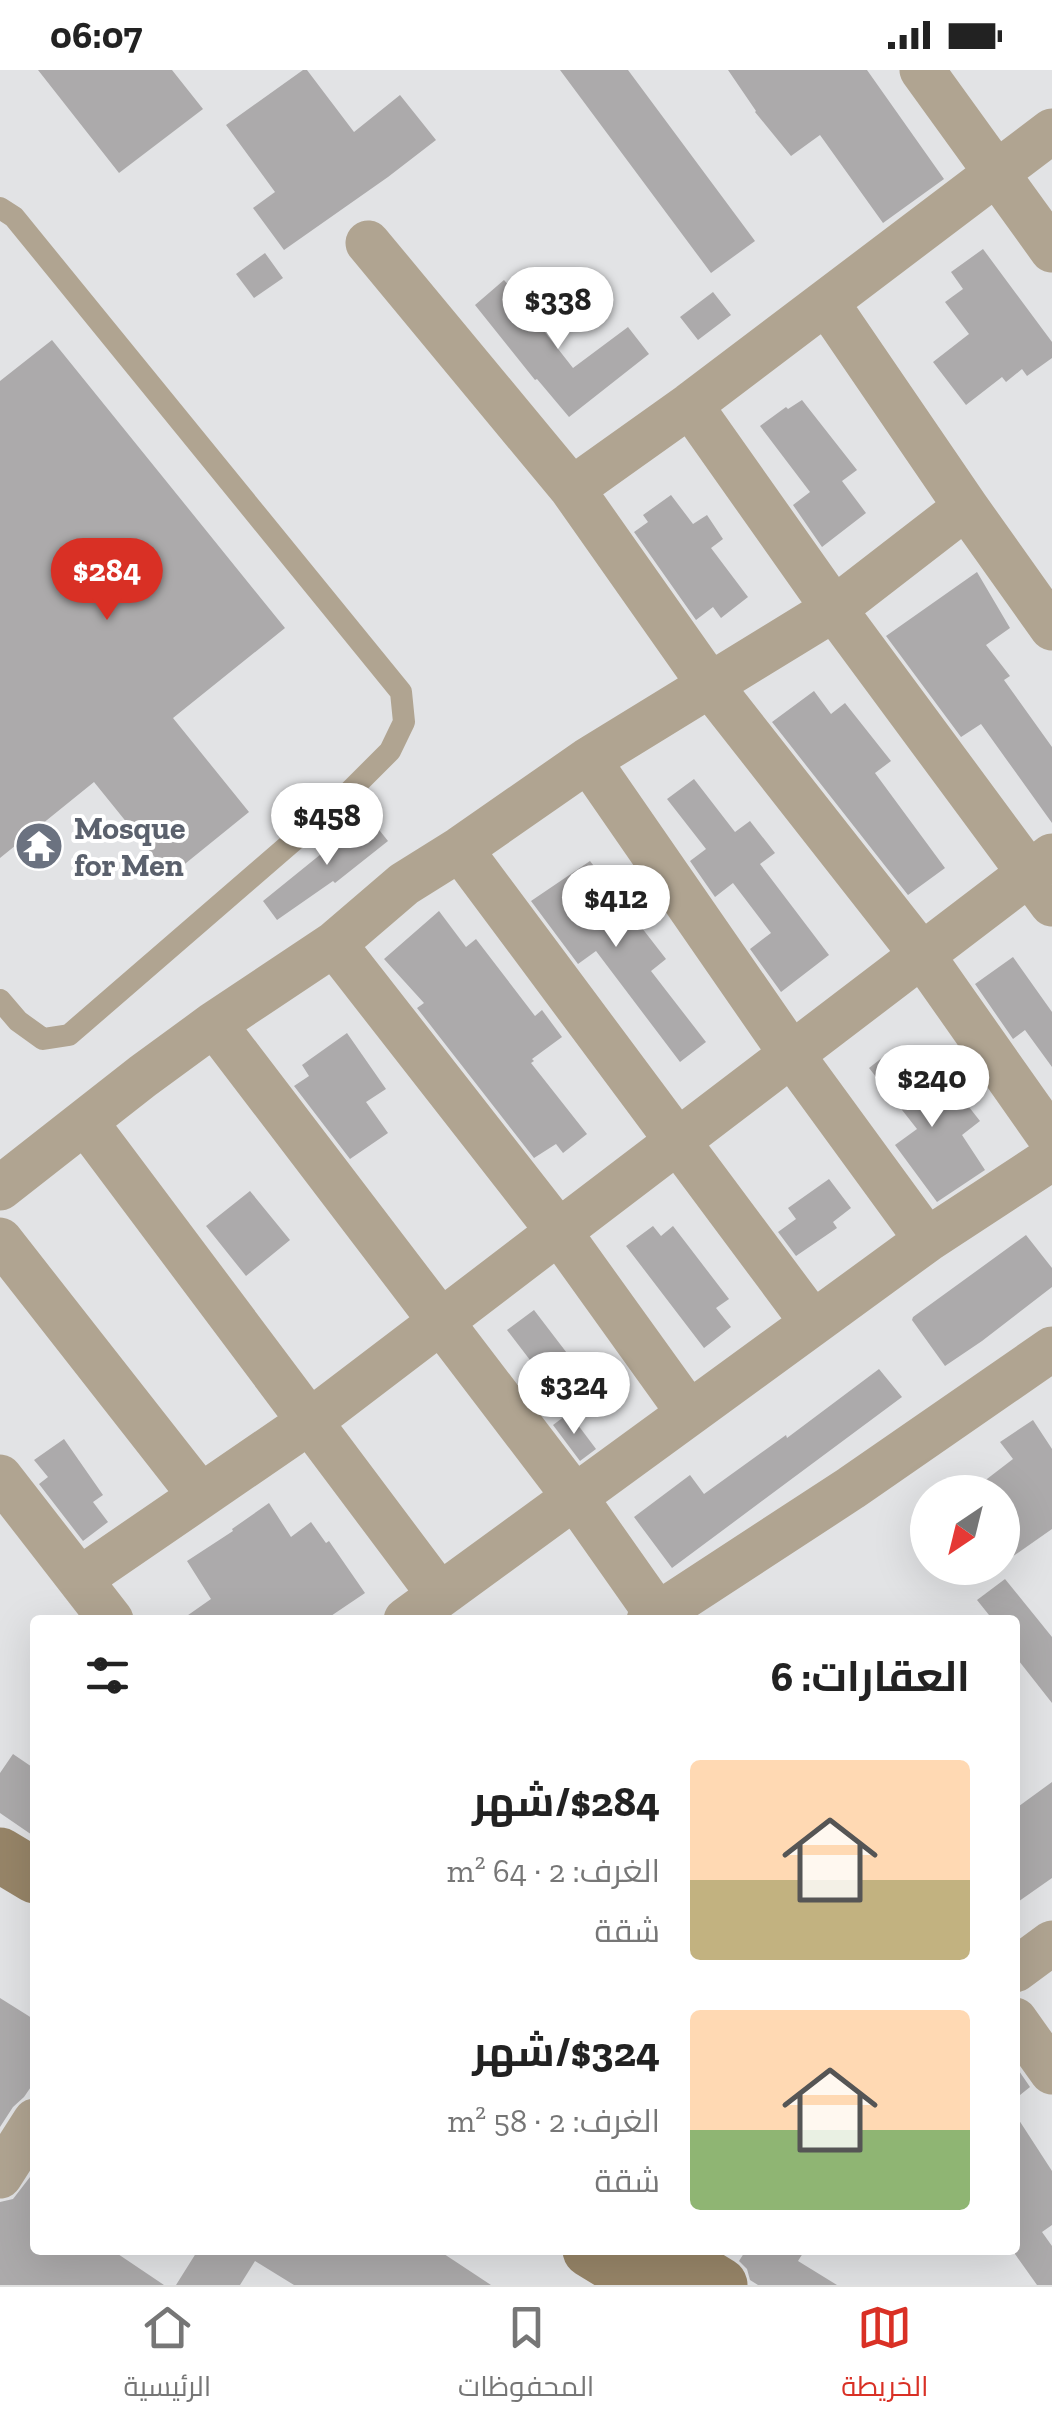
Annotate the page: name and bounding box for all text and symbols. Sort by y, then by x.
text: 06:07 [50,12,142,58]
pin: $338 [499,267,617,352]
text: $338 [524,280,592,318]
pin: $284 [48,538,166,623]
text: $284 [73,551,141,589]
pin: $458 [268,783,386,868]
text: $458 [293,796,361,834]
place label: Mosque for Men [74,809,185,884]
temple icon: Mosque for Men [13,820,65,872]
pin: $412 [557,865,675,950]
text: $412 [584,878,648,916]
pin: $240 [873,1045,991,1130]
text: $240 [897,1058,967,1096]
pin: $324 [515,1352,633,1437]
text: $324 [540,1365,608,1403]
north arrow [910,1475,1020,1585]
map controls [910,1475,1020,1585]
icon: filters [80,1648,135,1703]
text: العقارات: 6 [771,1651,970,1702]
text: $284/شهر [472,1776,660,1827]
icon: home [770,1800,890,1920]
text: الغرف: 2 · 64 m² [447,1852,660,1890]
text: شقة [595,1912,660,1950]
text: $324/شهر [473,2026,660,2077]
icon: home [770,2050,890,2170]
text: الغرف: 2 · 58 m² [448,2102,660,2140]
text: شقة [595,2162,660,2200]
tab: الرئيسية [123,2300,211,2412]
tab: المحفوظات [458,2300,594,2412]
tab: الخريطة [841,2300,929,2412]

